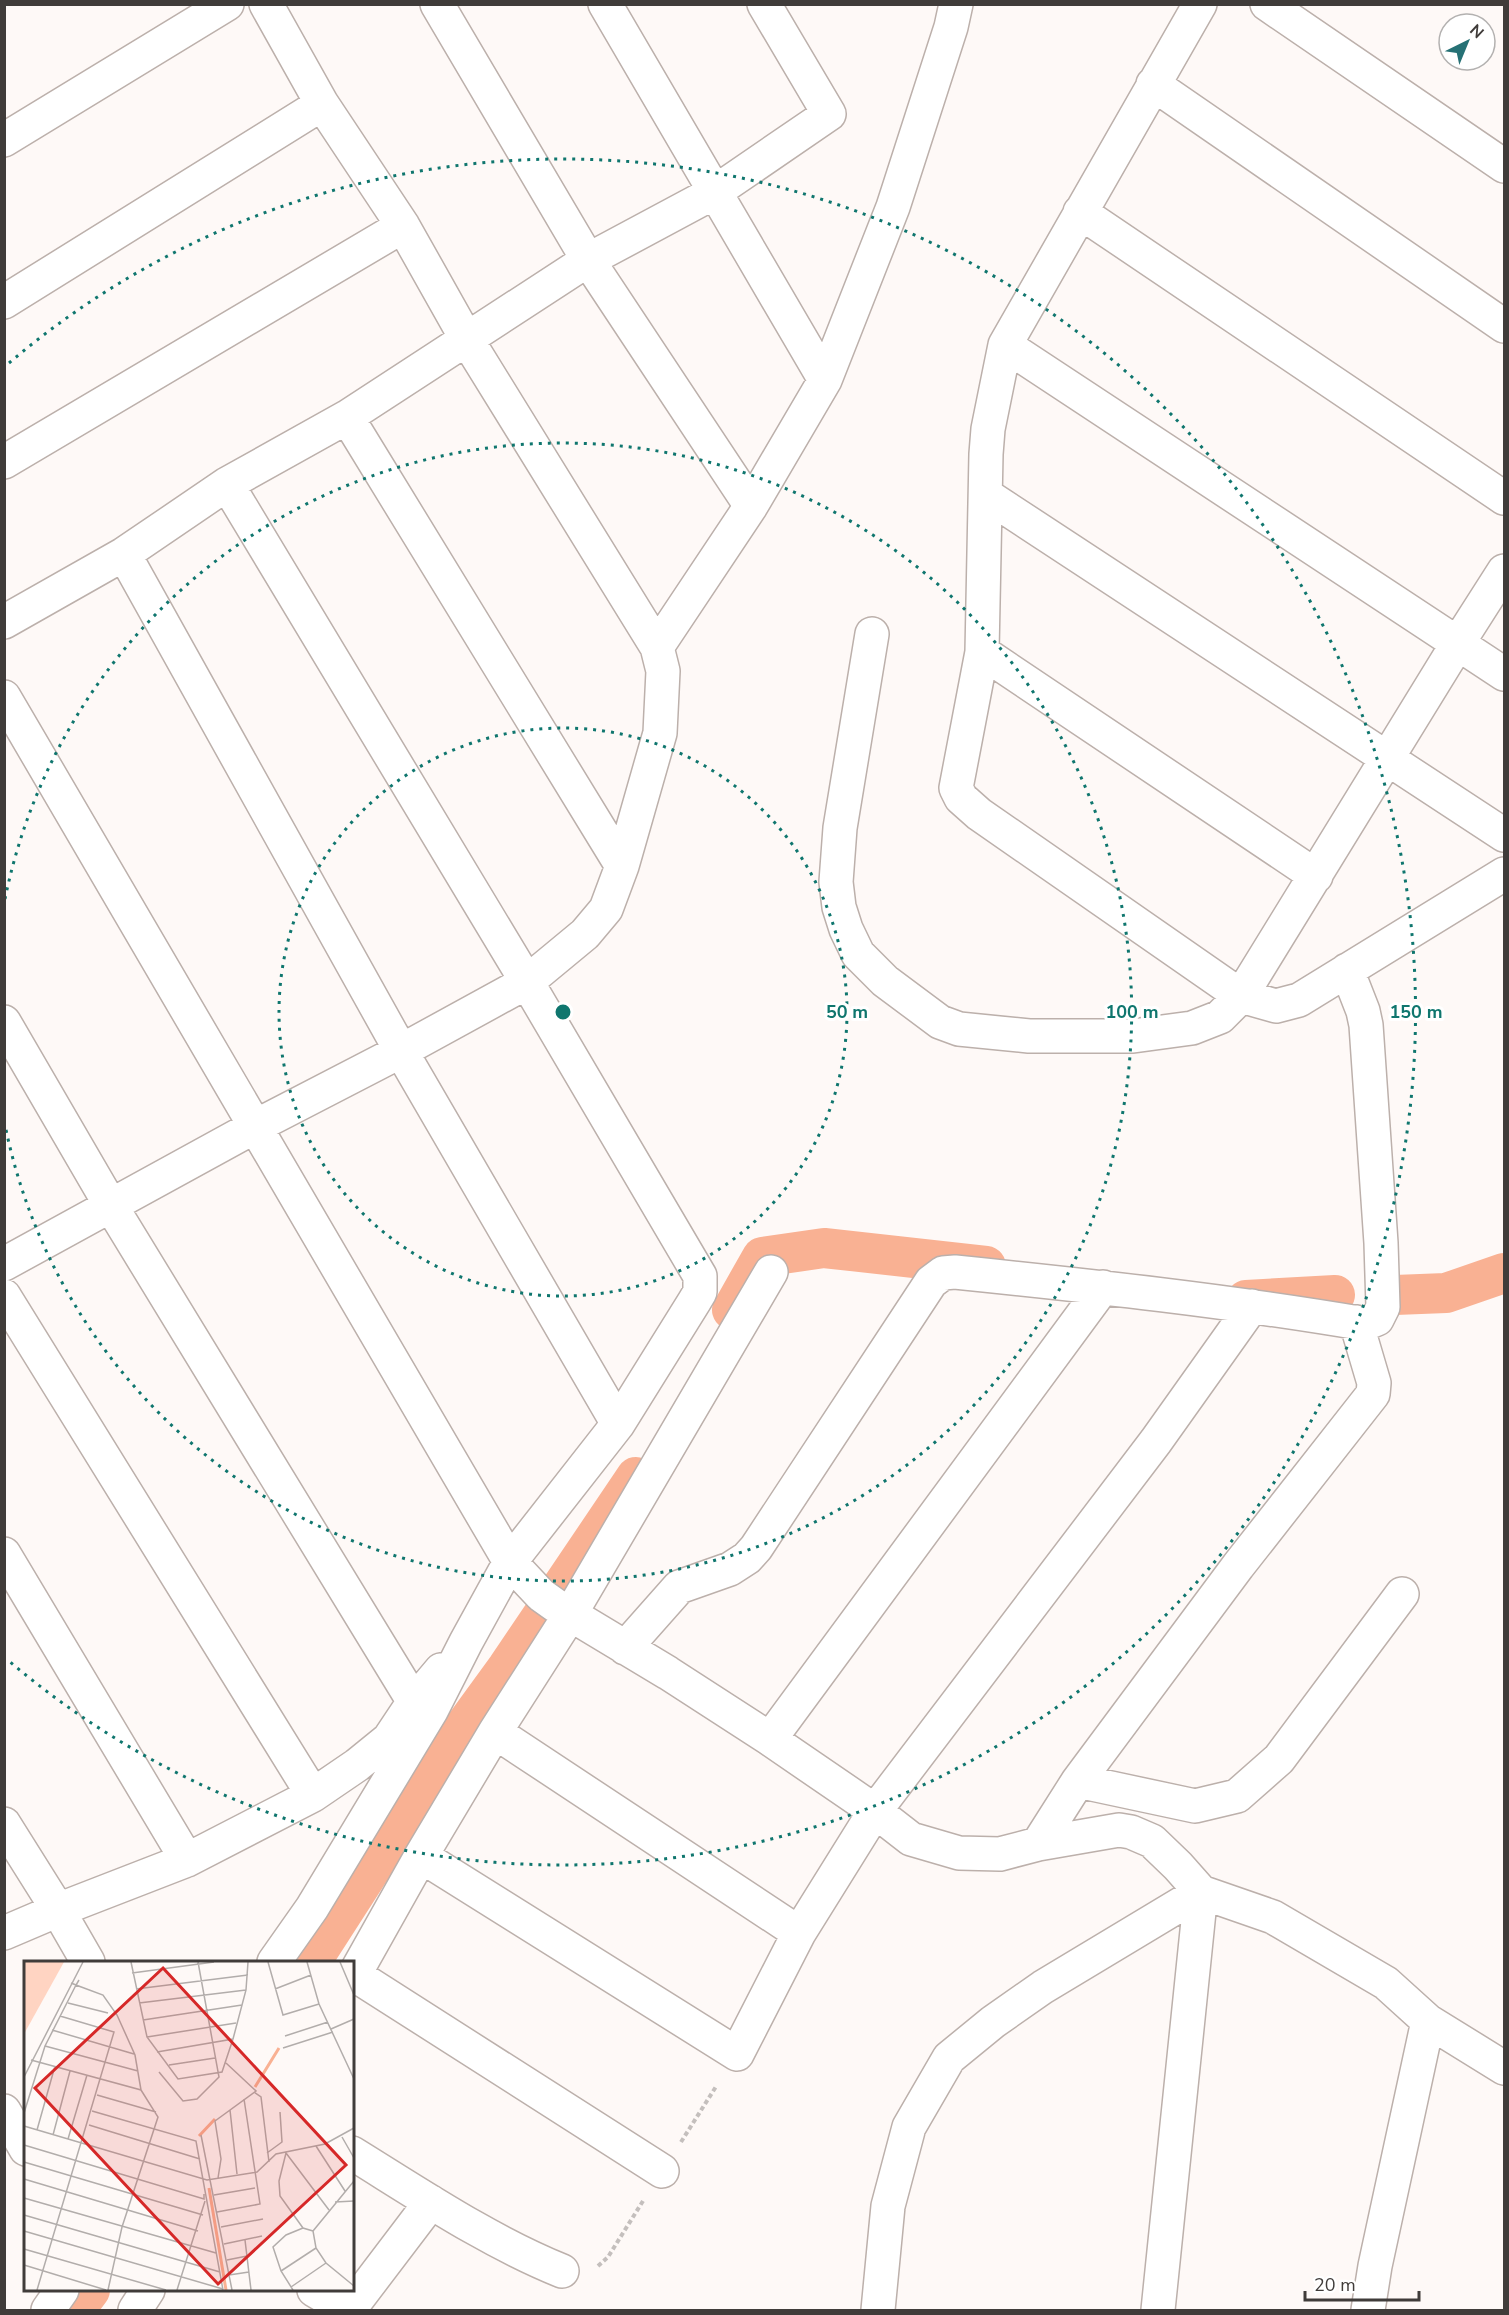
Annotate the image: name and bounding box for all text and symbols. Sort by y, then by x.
north arrow [1437,12,1497,72]
text: N [1465,20,1488,44]
text: 50 m [826,1000,868,1024]
text: 100 m [1105,1000,1159,1024]
text: 150 m [1389,1000,1443,1024]
centre of rings [553,1002,573,1022]
inset map [24,1961,354,2291]
scale bar [1305,2264,1419,2302]
text: 20 m [1314,2273,1356,2297]

